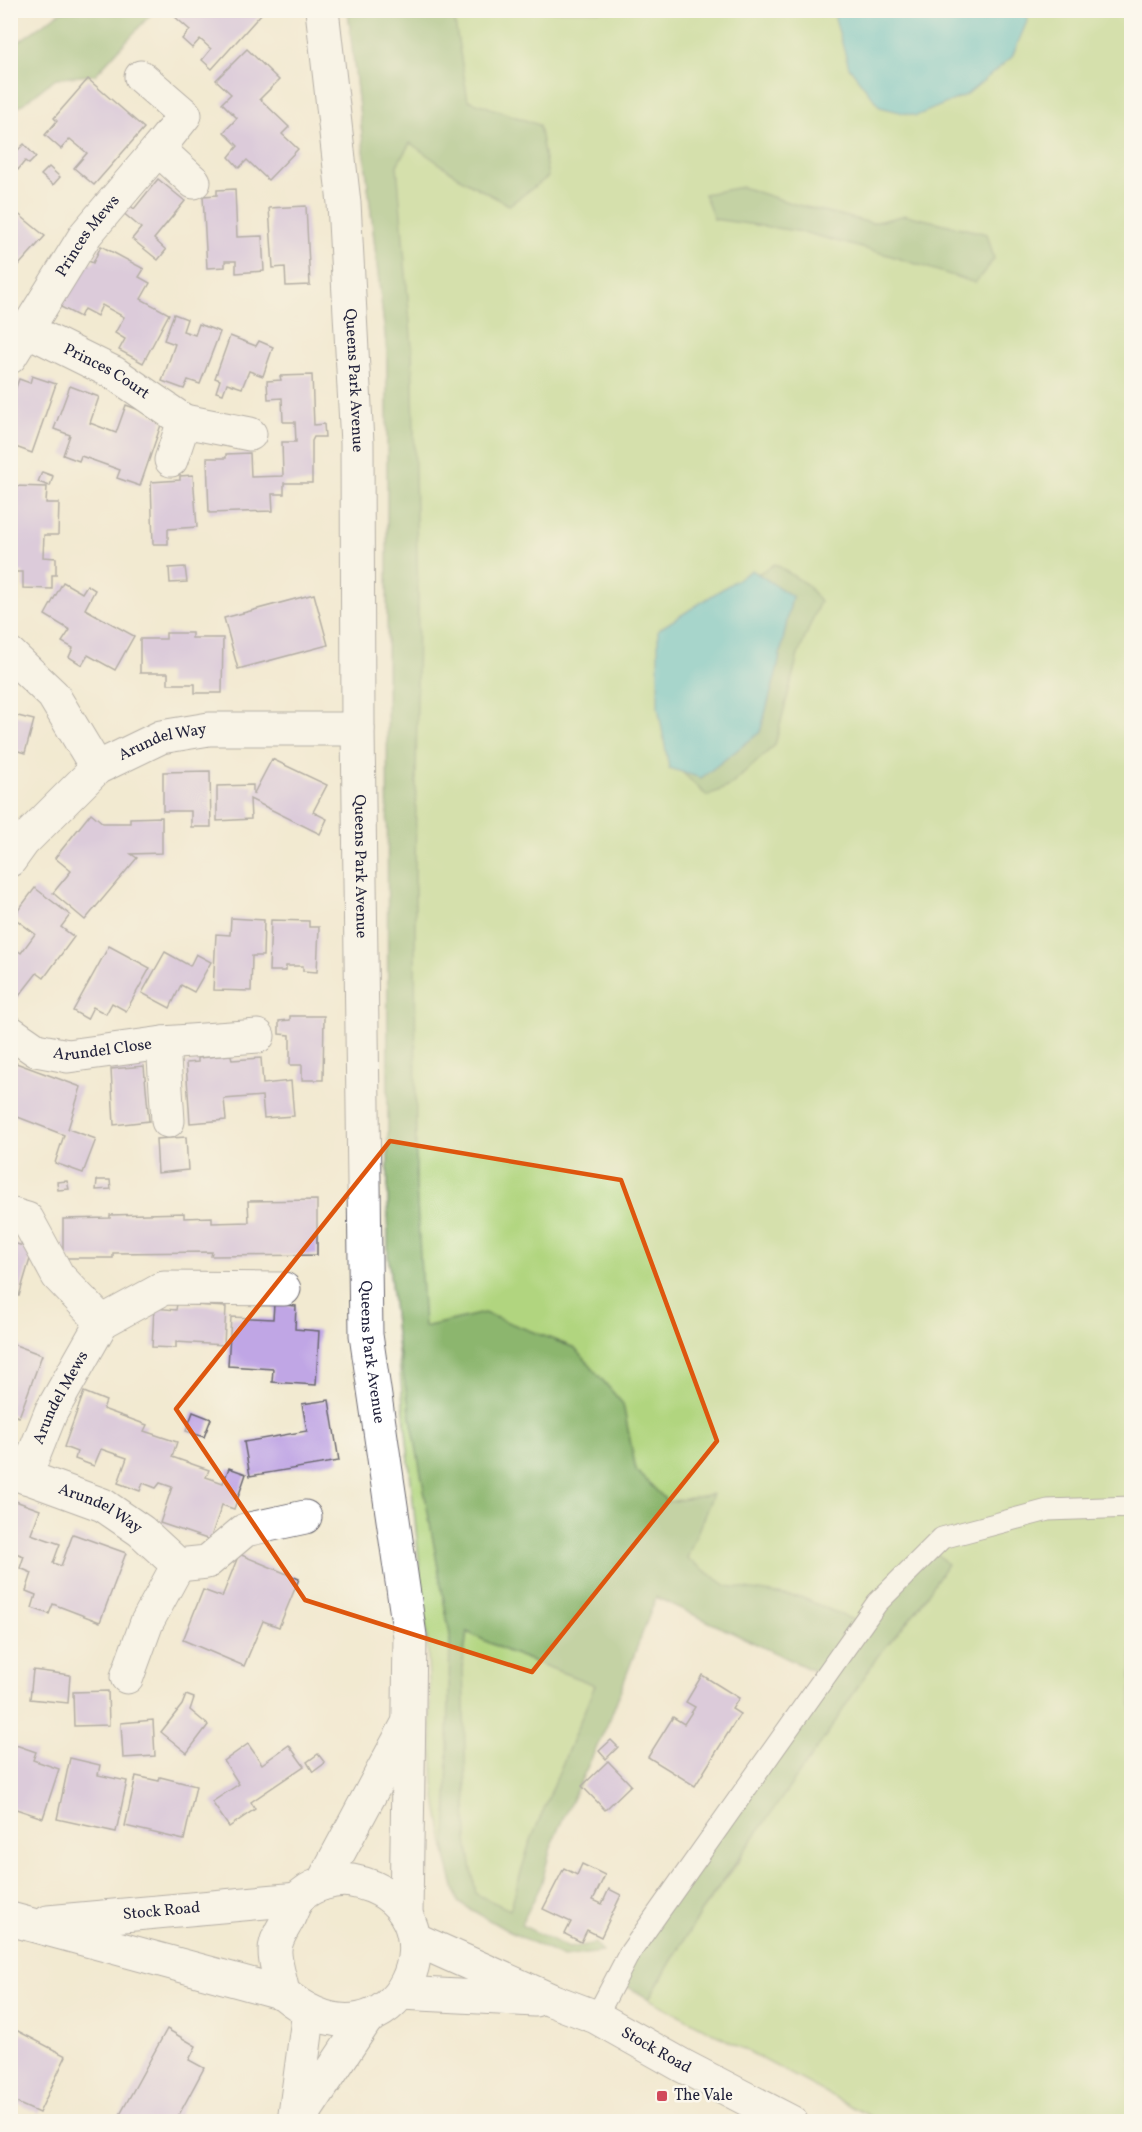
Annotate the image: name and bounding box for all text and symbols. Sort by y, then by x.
street label: Princes Mews [51,190,125,281]
street label: Queens Park Avenue [339,308,368,452]
street label: Princes Court [60,339,154,405]
street label: Arundel Way [115,719,208,767]
street label: Queens Park Avenue [348,794,372,938]
street label: Arundel Close [51,1034,153,1067]
street label: Queens Park Avenue [354,1280,390,1425]
street label: Arundel Mews [28,1347,94,1448]
street label: Arundel Way [55,1479,147,1540]
street label: Stock Road [122,1897,201,1926]
street label: Stock Road [617,2022,695,2079]
place label: The Vale [674,2085,733,2107]
marker: The Vale [655,2089,669,2103]

